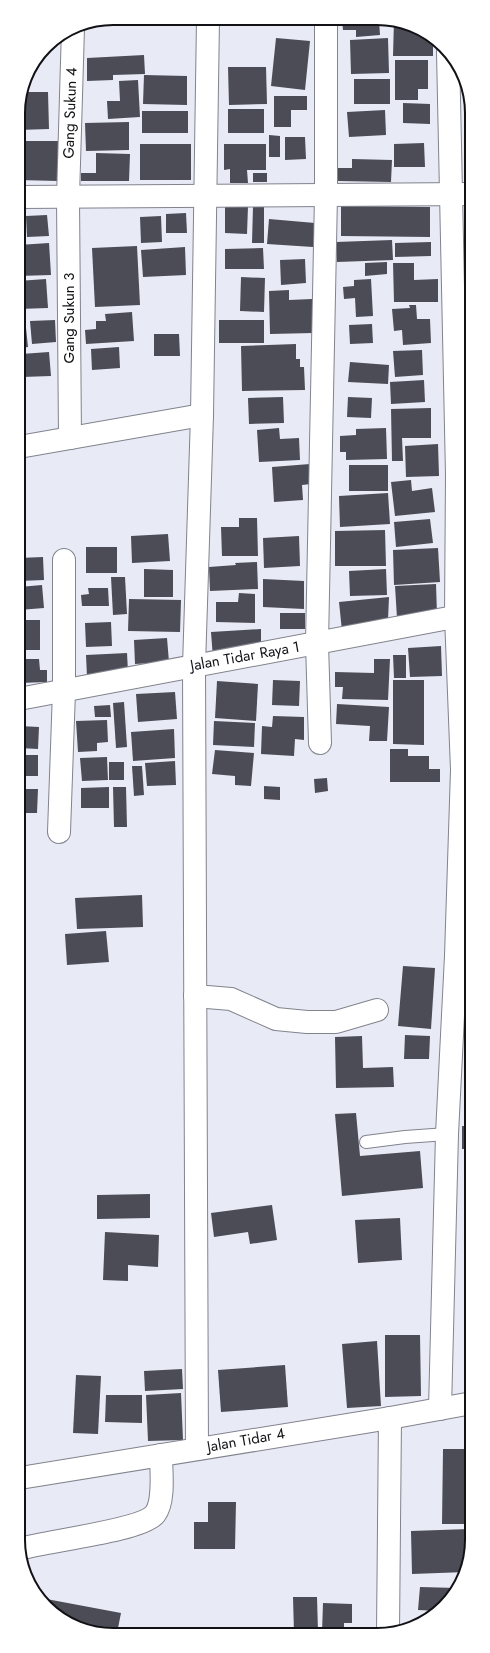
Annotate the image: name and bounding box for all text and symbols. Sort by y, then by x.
street label: Gang Sukun 4 [57,67,83,159]
street label: Gang Sukun 3 [58,273,80,363]
street label: Jalan Tidar Raya 1 [187,636,301,677]
street label: Jalan Tidar 4 [203,1422,287,1458]

